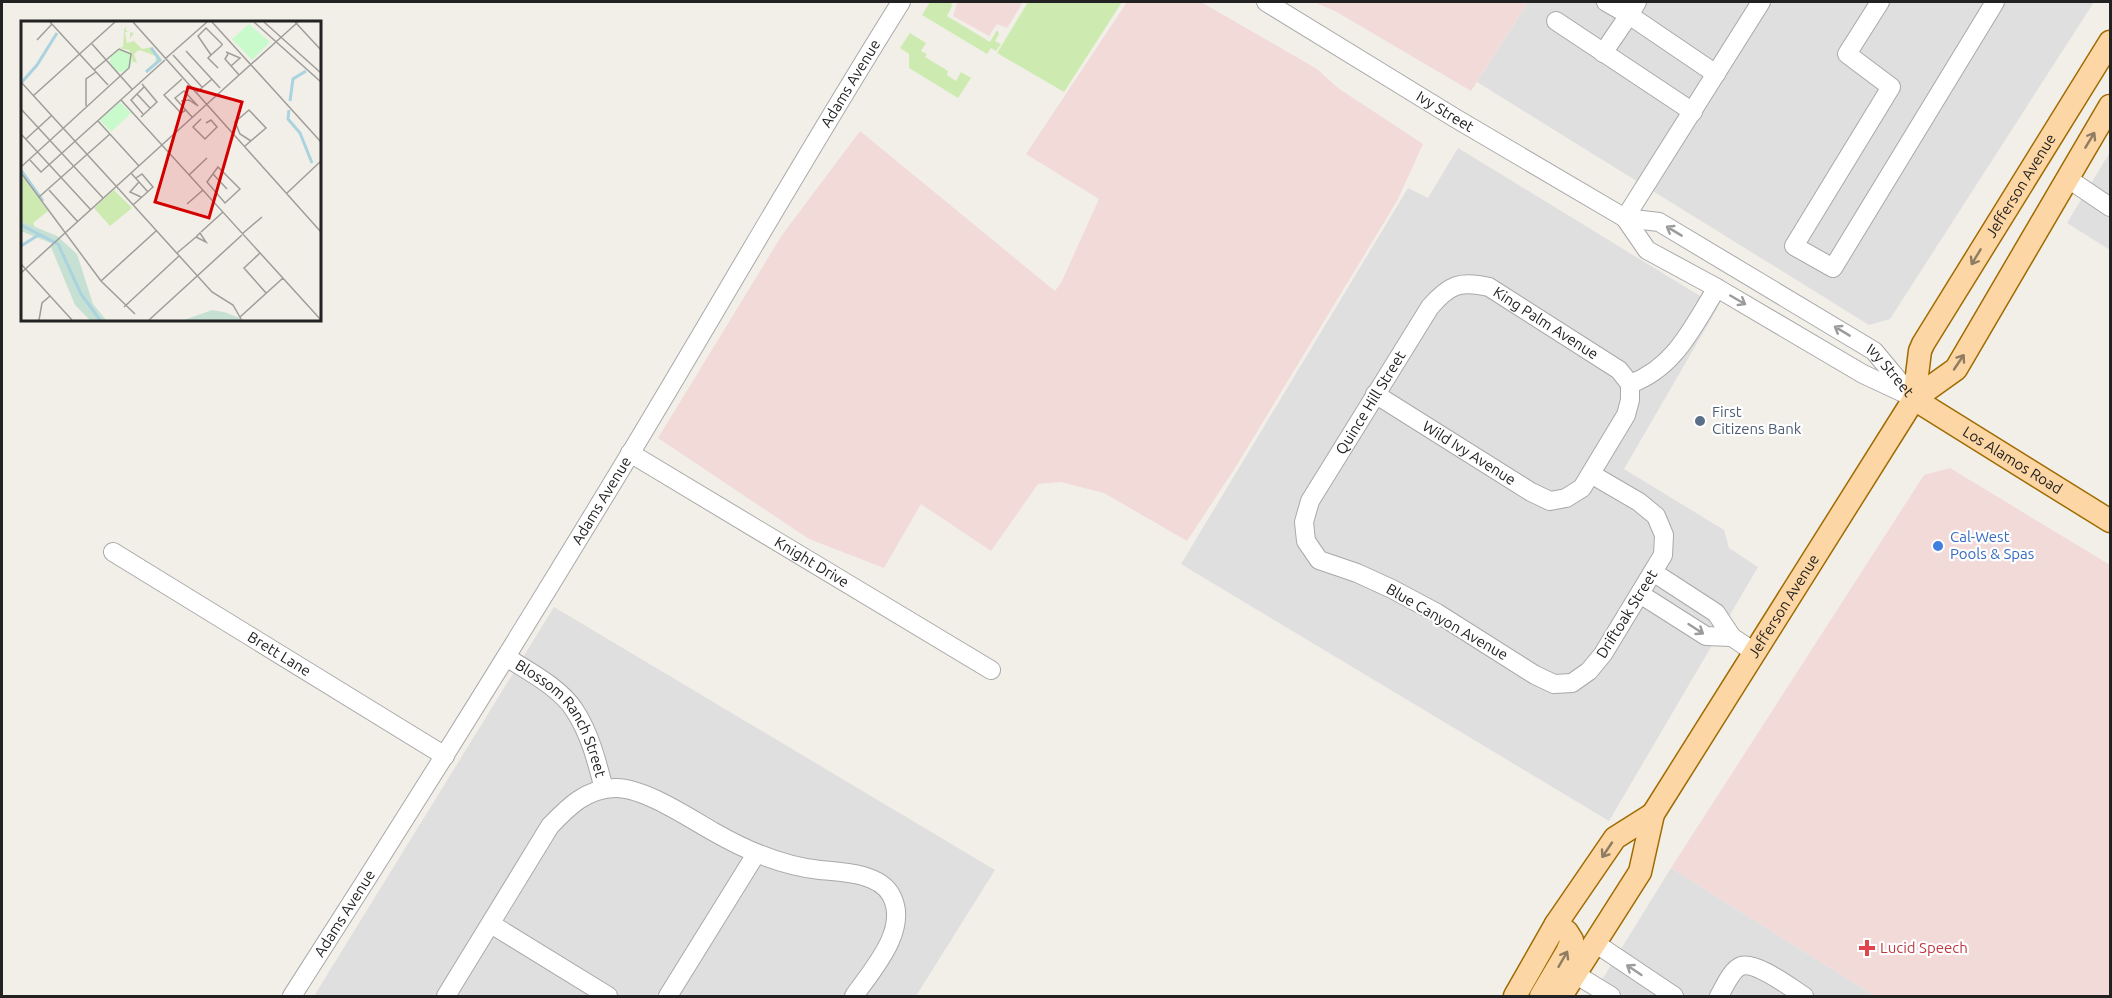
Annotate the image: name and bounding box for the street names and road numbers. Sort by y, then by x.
street label: Adams Avenue [817,36,884,130]
street label: Ivy Street [1414,87,1477,135]
street label: Jefferson Avenue [1982,131,2059,241]
street label: King Palm Avenue [1490,283,1602,363]
street label: Ivy Street [1864,340,1918,400]
street label: Quince Hill Street [1332,348,1409,457]
street label: Wild Ivy Avenue [1420,417,1519,488]
street label: Los Alamos Road [1960,423,2066,497]
street label: Adams Avenue [568,454,634,548]
street label: Knight Drive [772,533,852,591]
street label: Jefferson Avenue [1744,551,1822,661]
street label: Driftoak Street [1593,566,1661,661]
street label: Blue Canyon Avenue [1383,580,1511,663]
street label: Brett Lane [245,628,314,679]
street label: Blossom Ranch Street [512,656,610,779]
street label: Adams Avenue [310,867,378,960]

